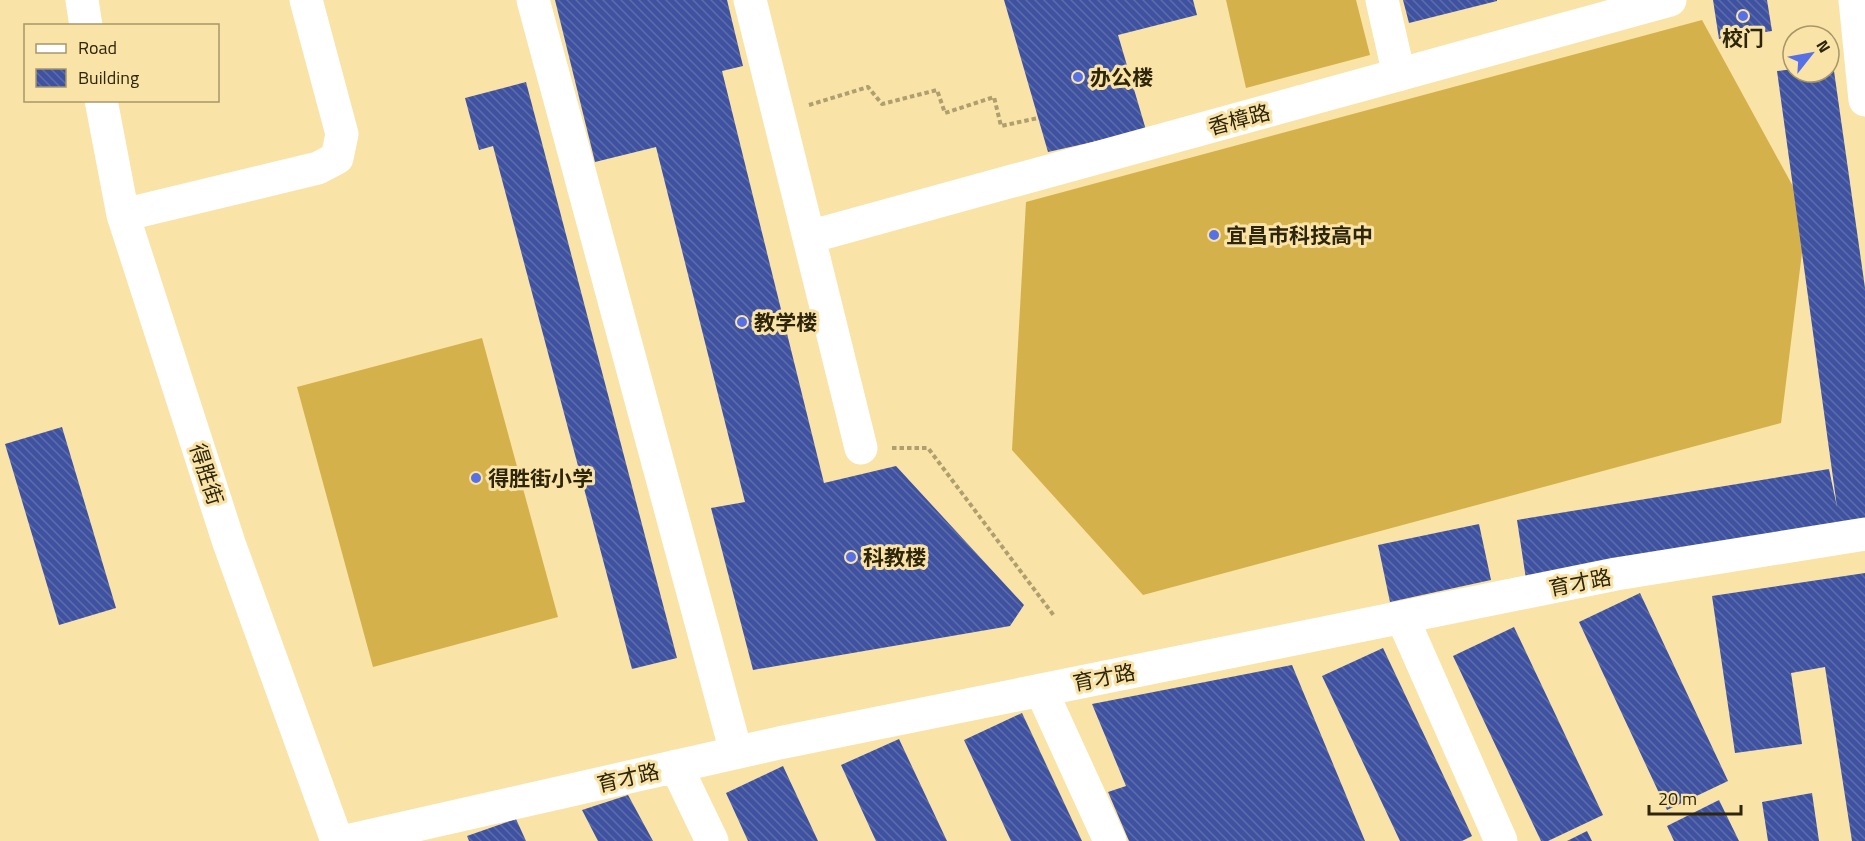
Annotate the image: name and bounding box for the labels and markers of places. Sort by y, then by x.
marker: 校门 [1736,9,1750,23]
place label: 校门 [1722,22,1764,54]
place label: 办公楼 [1090,61,1153,93]
marker: 办公楼 [1071,70,1085,84]
place label: 宜昌市科技高中 [1226,219,1373,251]
marker: 宜昌市科技高中 [1207,228,1221,242]
place label: 教学楼 [754,306,817,338]
marker: 教学楼 [735,315,749,329]
place label: 得胜街小学 [488,462,593,494]
marker: 得胜街小学 [469,471,483,485]
place label: 科教楼 [863,541,926,573]
marker: 科教楼 [844,550,858,564]

